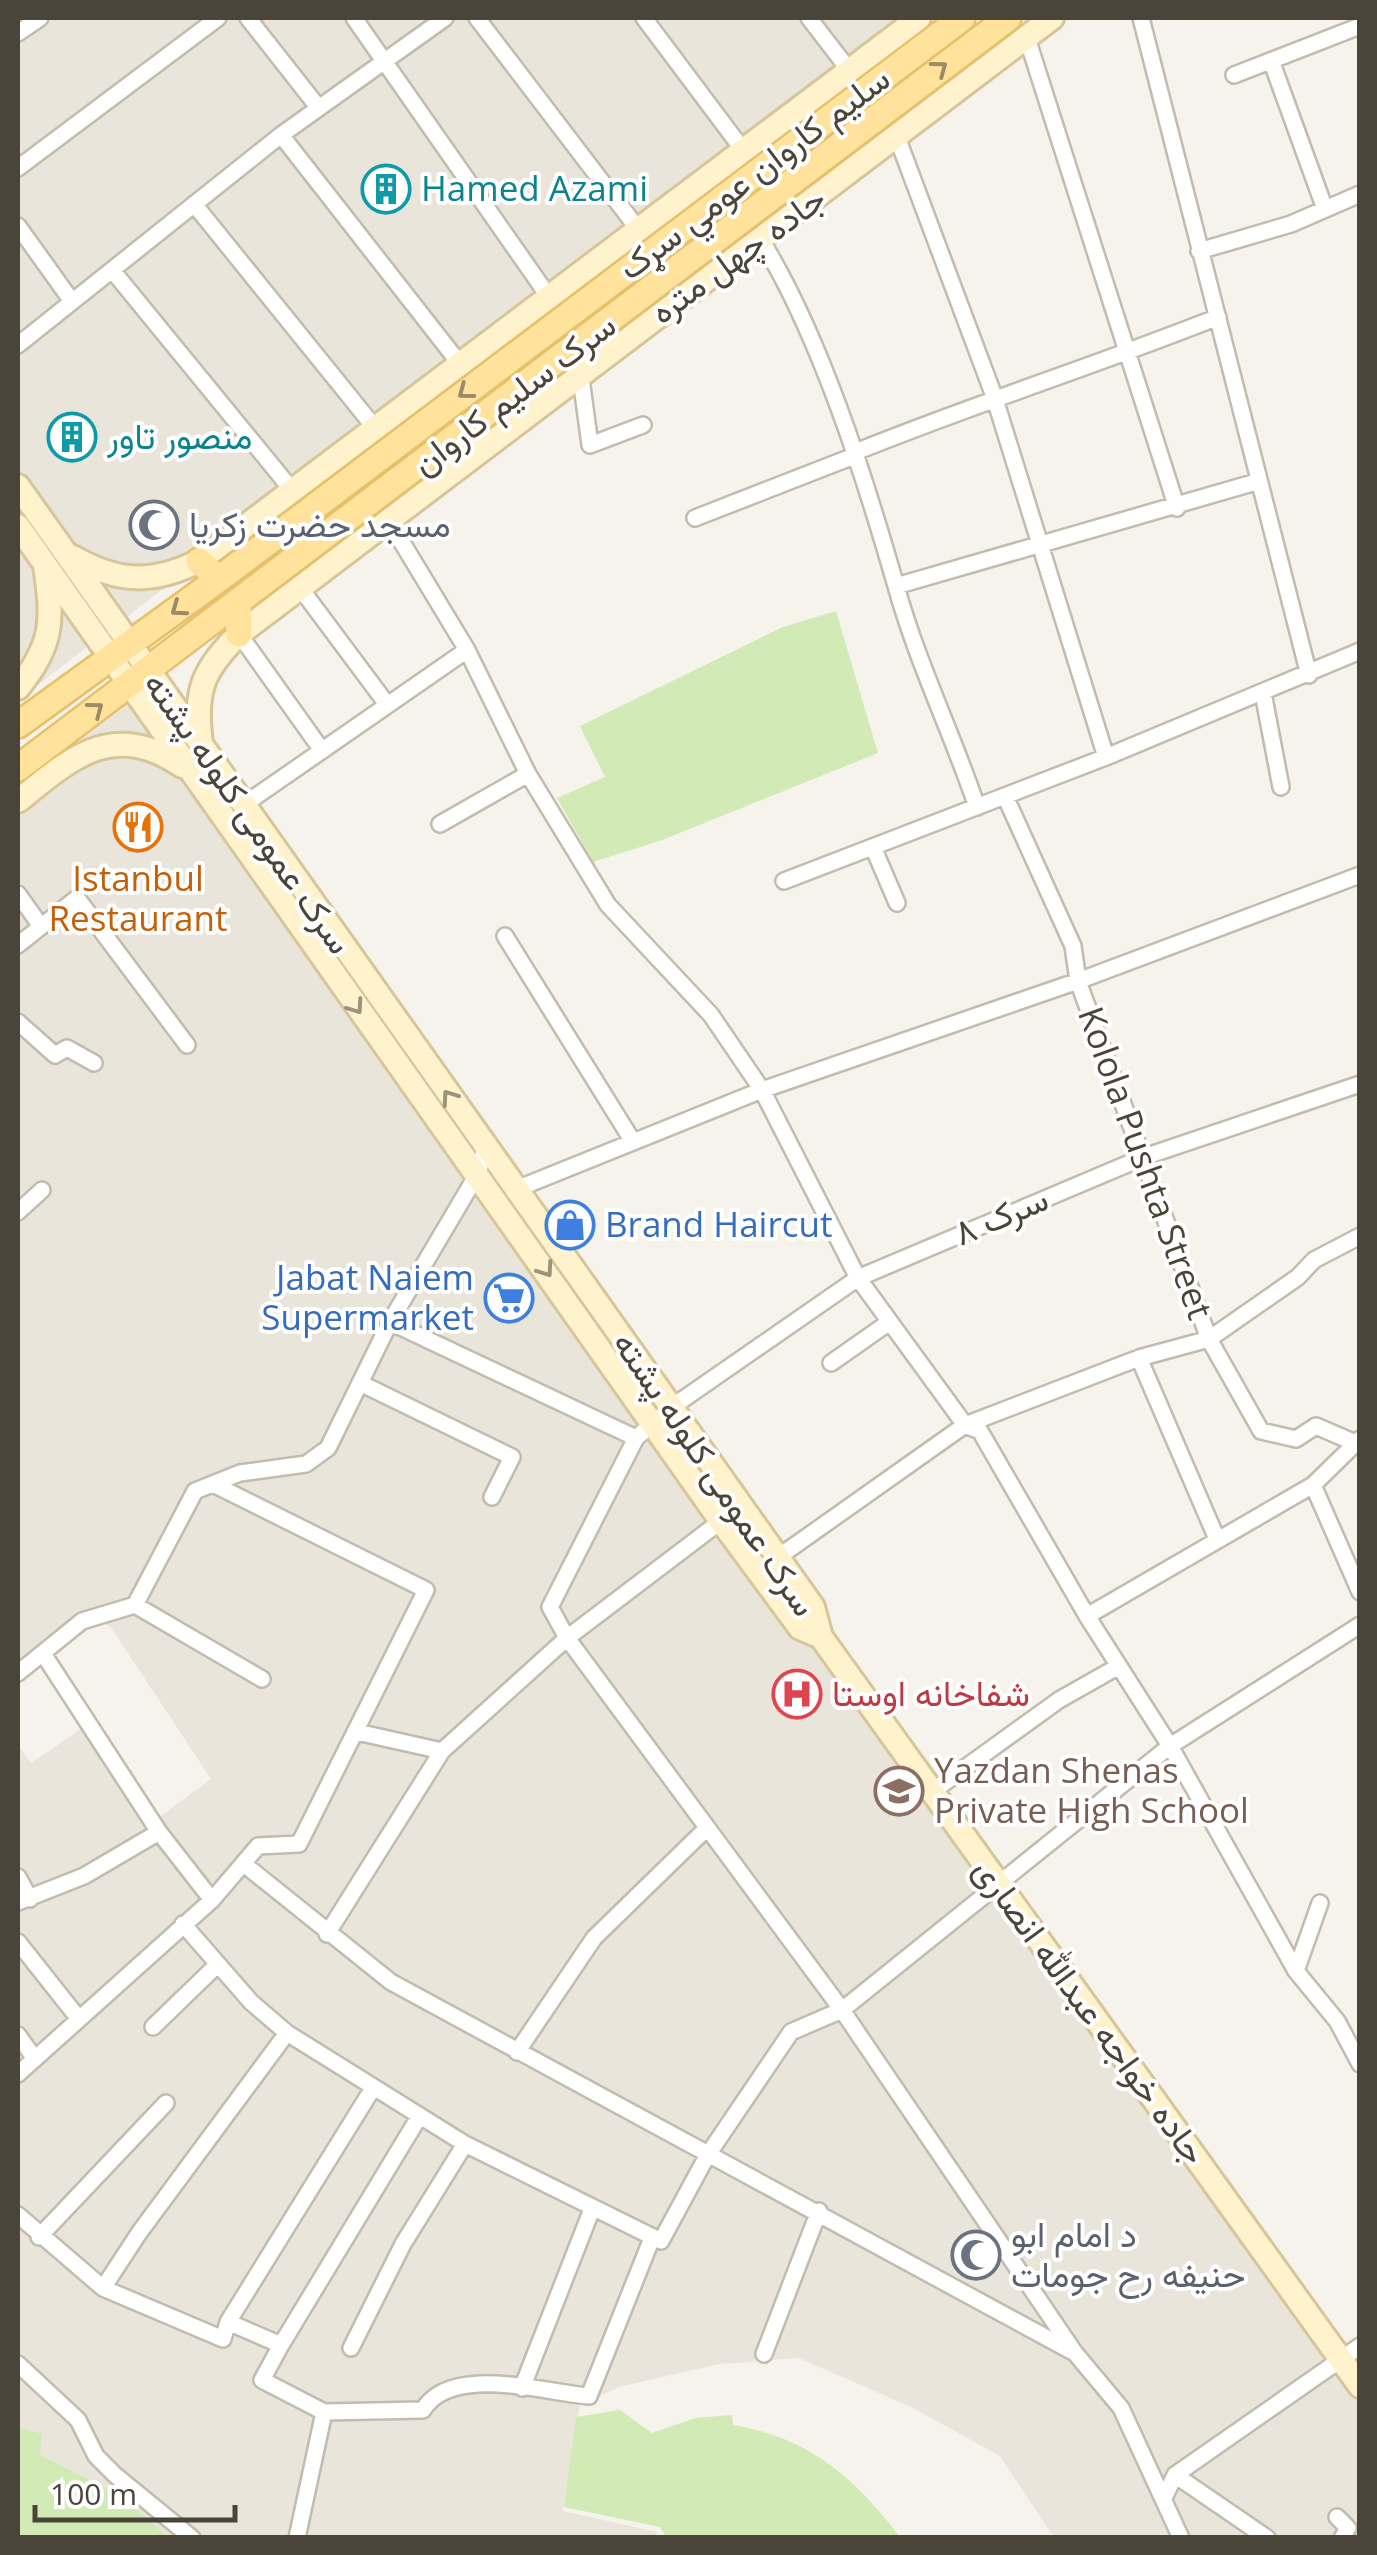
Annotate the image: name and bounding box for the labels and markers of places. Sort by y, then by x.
building icon: Hamed Azami [360,163,412,215]
place label: Hamed Azami [421,164,648,211]
building icon: منصور تاور [46,411,98,463]
place label: منصور تاور [106,412,252,459]
mosque icon: مسجد حضرت زکریا [128,499,180,551]
place label: مسجد حضرت زکریا [189,500,451,547]
restaurant icon: Istanbul Restaurant [112,801,164,853]
place label: Istanbul Restaurant [48,854,228,941]
shop icon: Brand Haircut [544,1199,596,1251]
place label: Brand Haircut [605,1200,832,1247]
place label: Jabat Naiem Supermarket [261,1253,474,1340]
supermarket icon: Jabat Naiem Supermarket [483,1272,535,1324]
hospital icon: شفاخانه اوستا [771,1668,823,1720]
place label: شفاخانه اوستا [832,1669,1030,1716]
place label: Yazdan Shenas Private High School [934,1746,1249,1833]
school or university icon: Yazdan Shenas Private High School [873,1765,925,1817]
place label: د امام ابو حنیفه رح جومات [1011,2210,1246,2299]
mosque icon: د امام ابو حنیفه رح جومات [950,2229,1002,2281]

